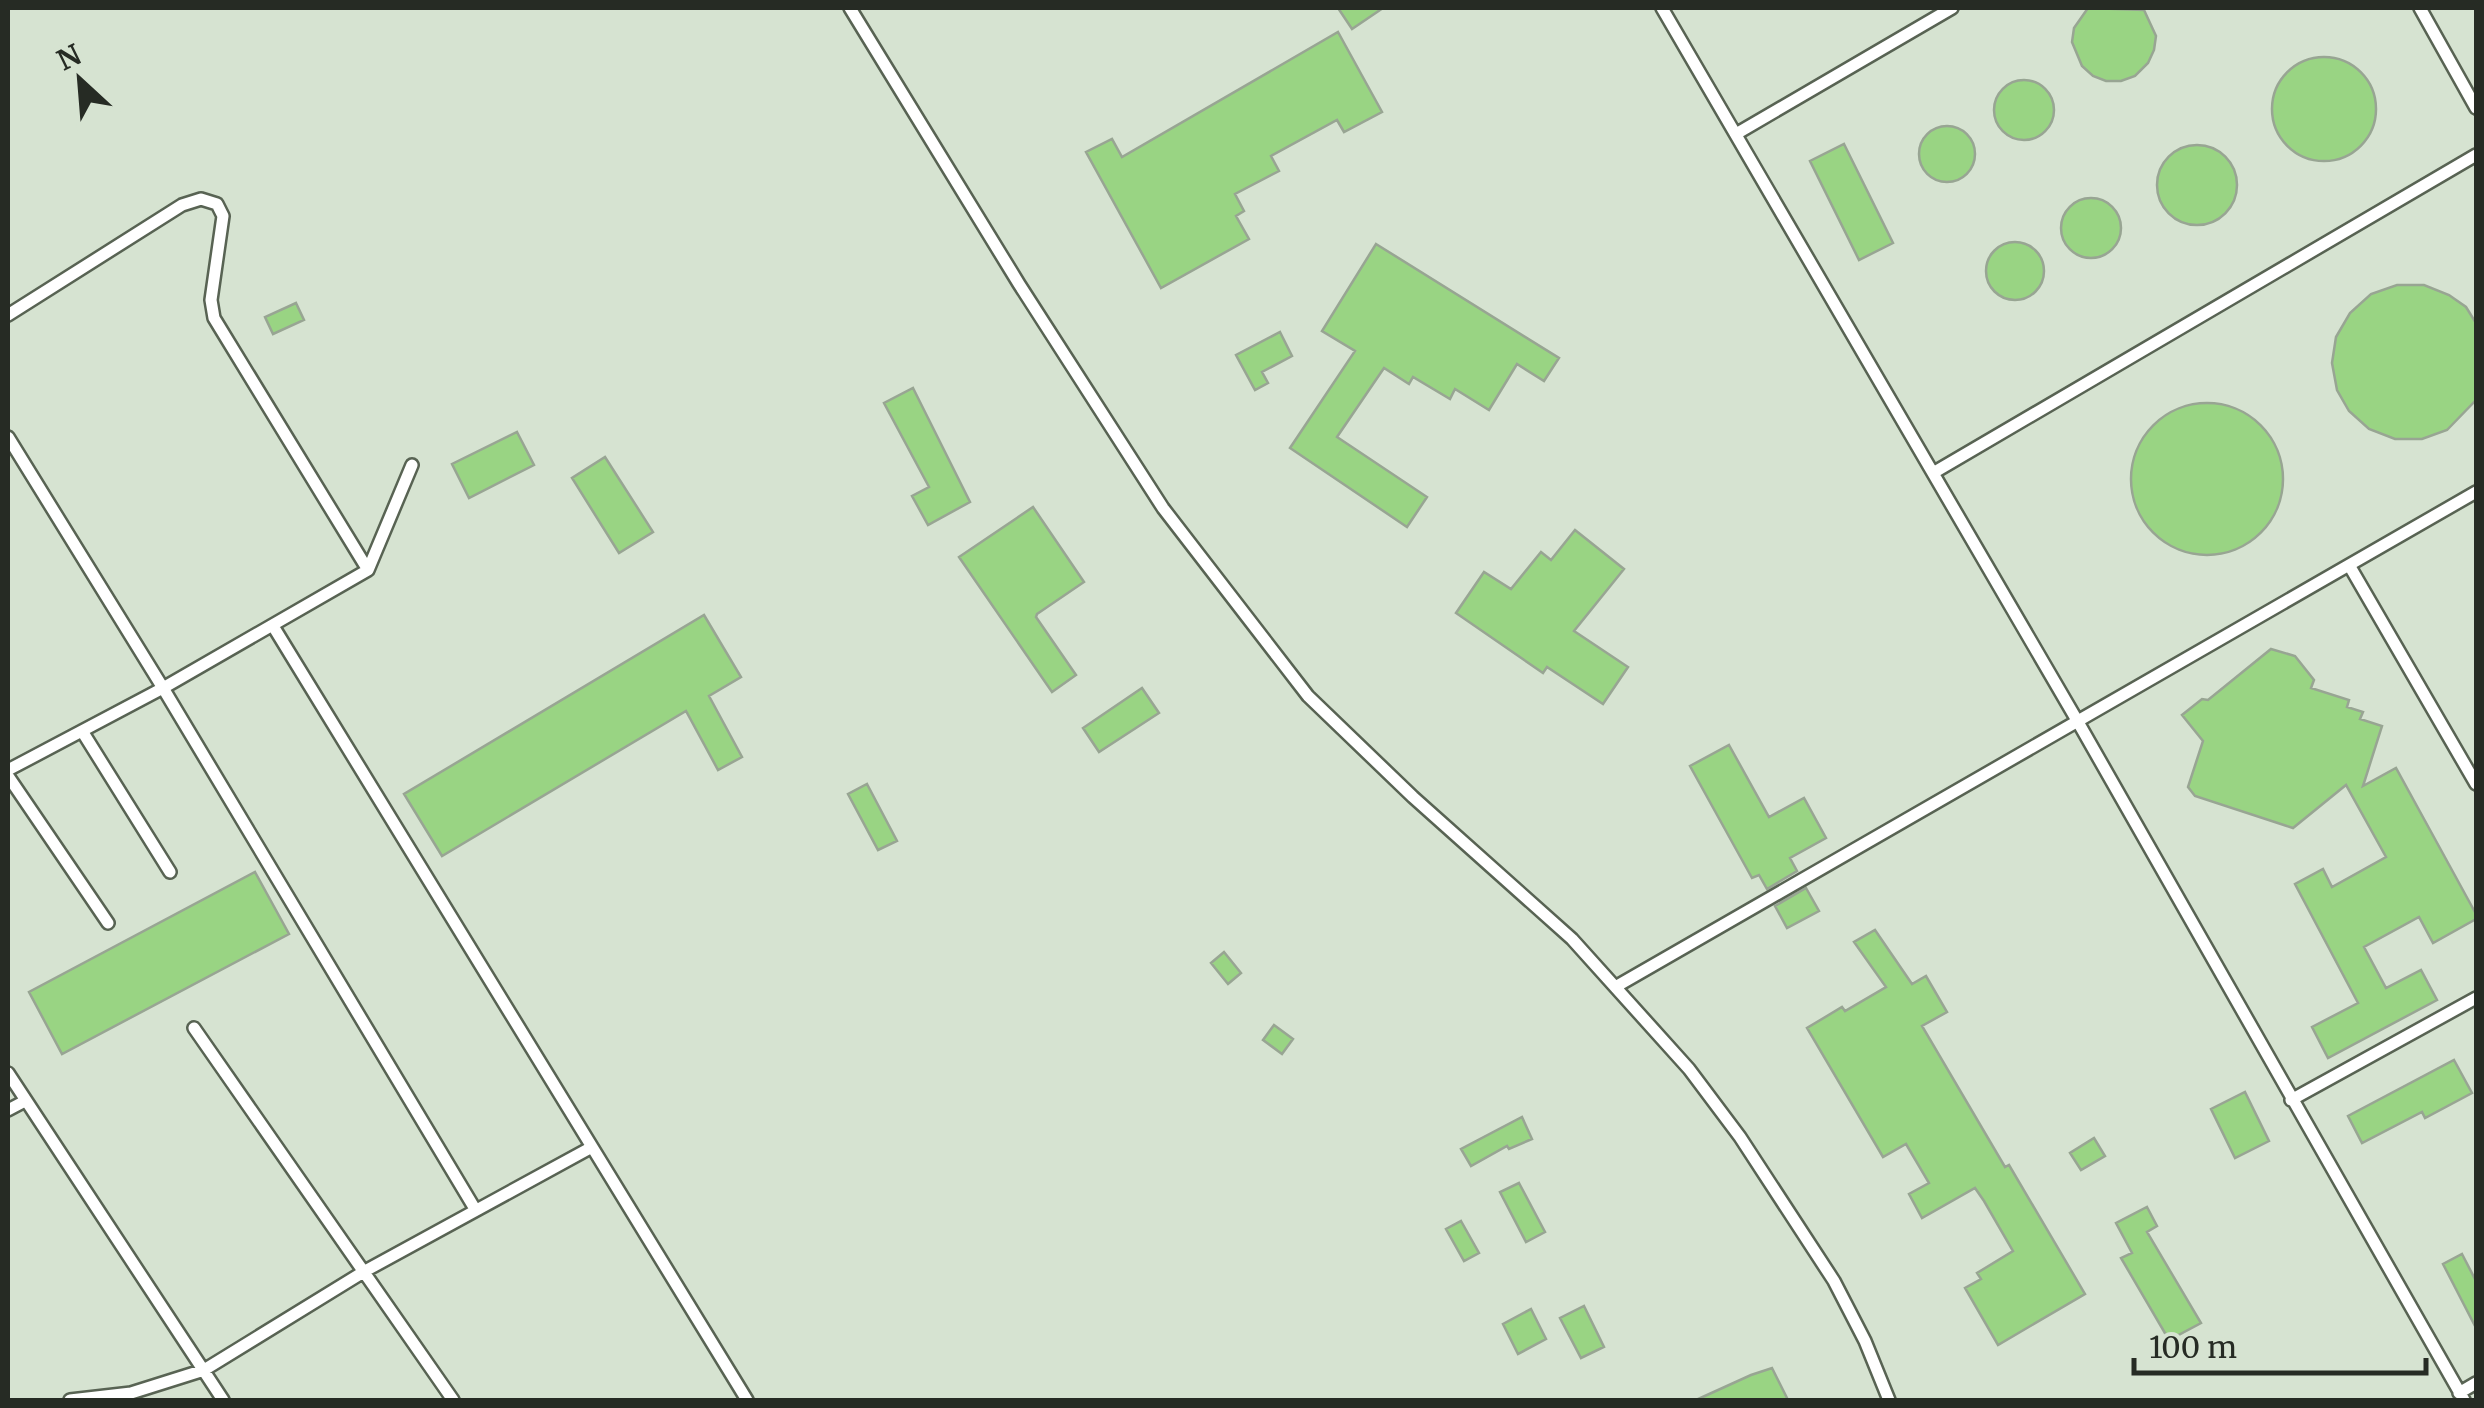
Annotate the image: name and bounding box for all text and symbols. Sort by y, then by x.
north arrow [30,30,130,130]
text: N [51,37,87,79]
scale bar [2134,1313,2426,1375]
text: 100 m [2149,1328,2237,1366]

